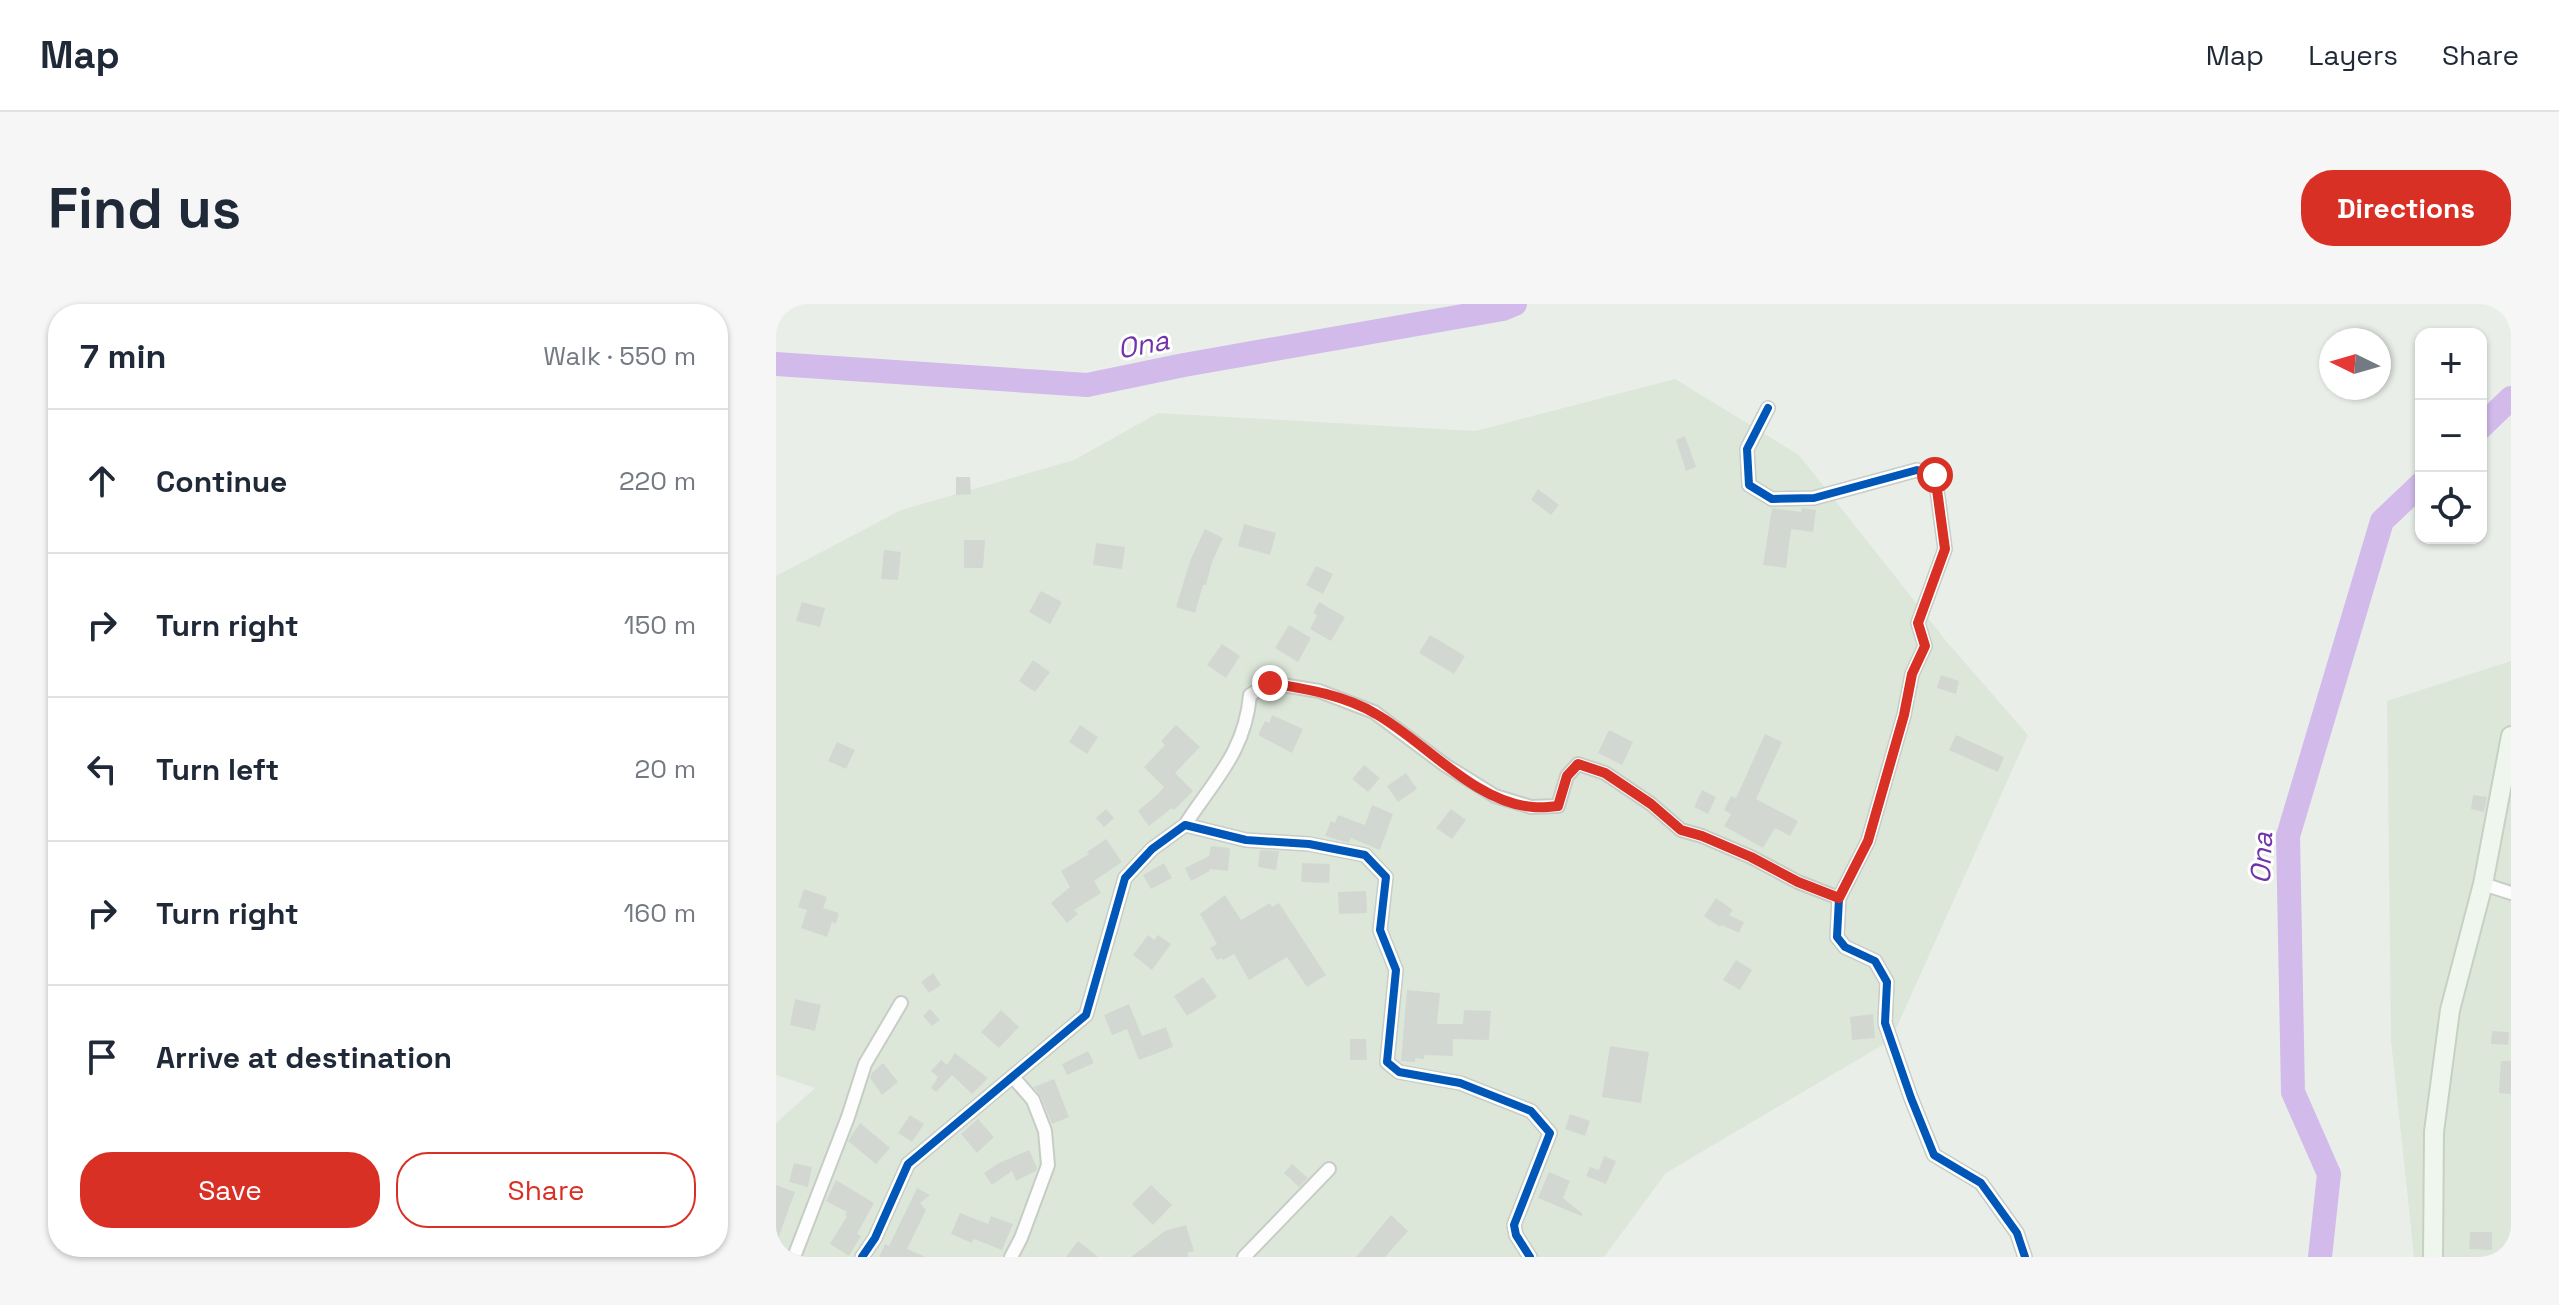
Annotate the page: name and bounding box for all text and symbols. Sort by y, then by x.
text: Map [40,31,120,79]
text: Map [2206,37,2264,73]
text: Layers [2308,37,2398,73]
text: Share [2442,37,2519,73]
button: Directions [2301,170,2511,246]
text: Find us [48,173,241,244]
water label: Ona [1114,321,1173,367]
north arrow [2319,328,2391,400]
map controls [2415,328,2487,544]
button: + [2415,328,2487,400]
text: 7 min [80,335,167,378]
text: Walk · 550 m [543,339,696,373]
button: − [2415,400,2487,472]
route start [1917,457,1953,493]
icon: ahead [80,459,124,503]
text: Continue [156,462,287,501]
text: 220 m [619,464,696,498]
button: locate [2415,472,2487,544]
icon: right [80,603,124,647]
text: Turn right [156,606,299,645]
text: 150 m [624,608,696,642]
route end [1252,665,1288,701]
icon: left [80,747,124,791]
text: Turn left [156,750,279,789]
text: 20 m [635,752,696,786]
water label: Ona [2242,830,2280,885]
icon: right [80,891,124,935]
text: Turn right [156,894,299,933]
text: 160 m [624,896,696,930]
icon: arrive [80,1035,124,1079]
text: Arrive at destination [156,1038,452,1077]
button: Save [80,1152,380,1228]
button: Share [396,1152,696,1228]

